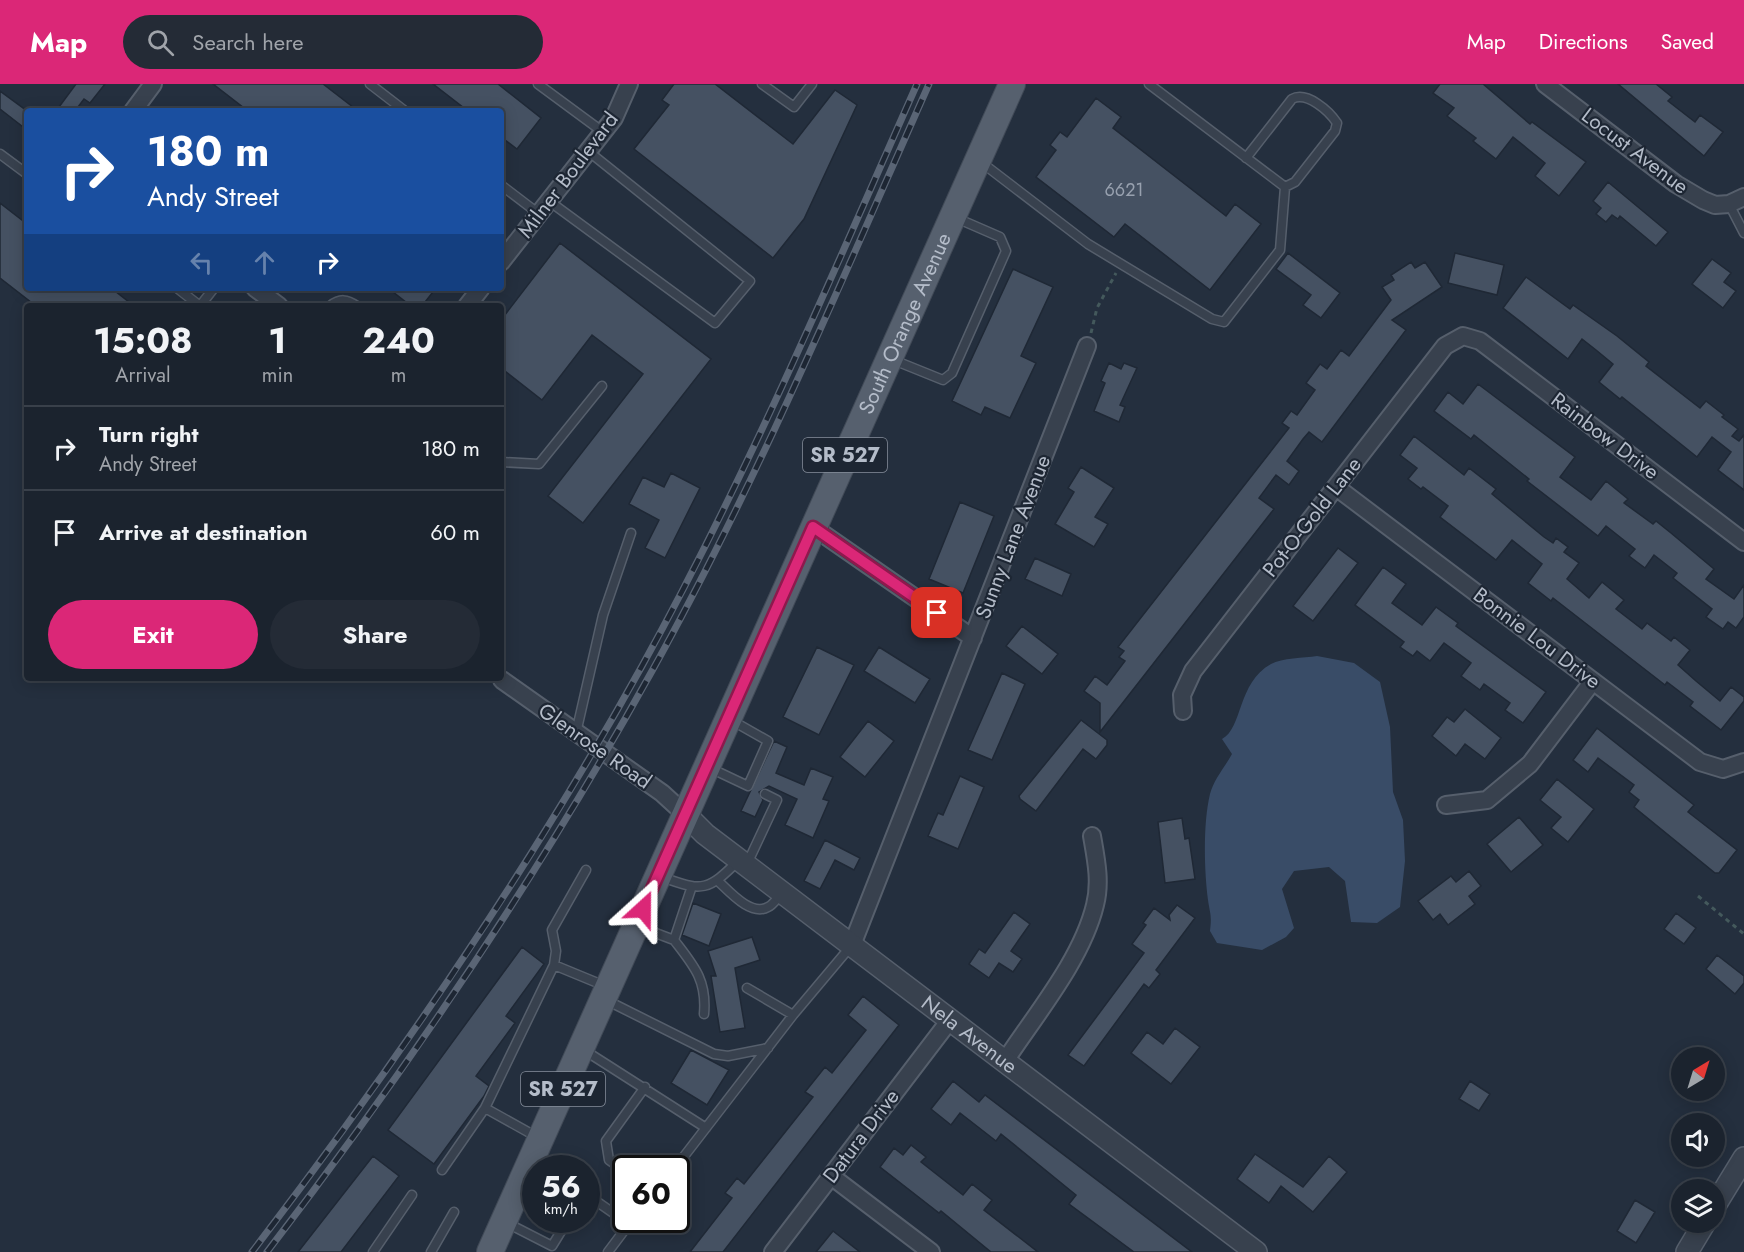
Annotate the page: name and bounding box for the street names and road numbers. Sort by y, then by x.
street label: Locust Avenue [1575,101,1695,201]
street label: Milner Boulevard [511,106,625,244]
street label: South Orange Avenue [851,228,959,419]
street label: Rainbow Drive [1545,385,1666,487]
road number: SR 527 [803,438,887,472]
street label: Pot-O-Gold Lane [1256,450,1369,583]
street label: Sunny Lane Avenue [968,451,1058,623]
street label: Bonnie Lou Drive [1467,580,1607,696]
street label: Glenrose Road [532,696,658,796]
street label: Nela Avenue [915,988,1024,1081]
road number: SR 527 [521,1072,605,1106]
street label: Datura Drive [816,1083,906,1189]

